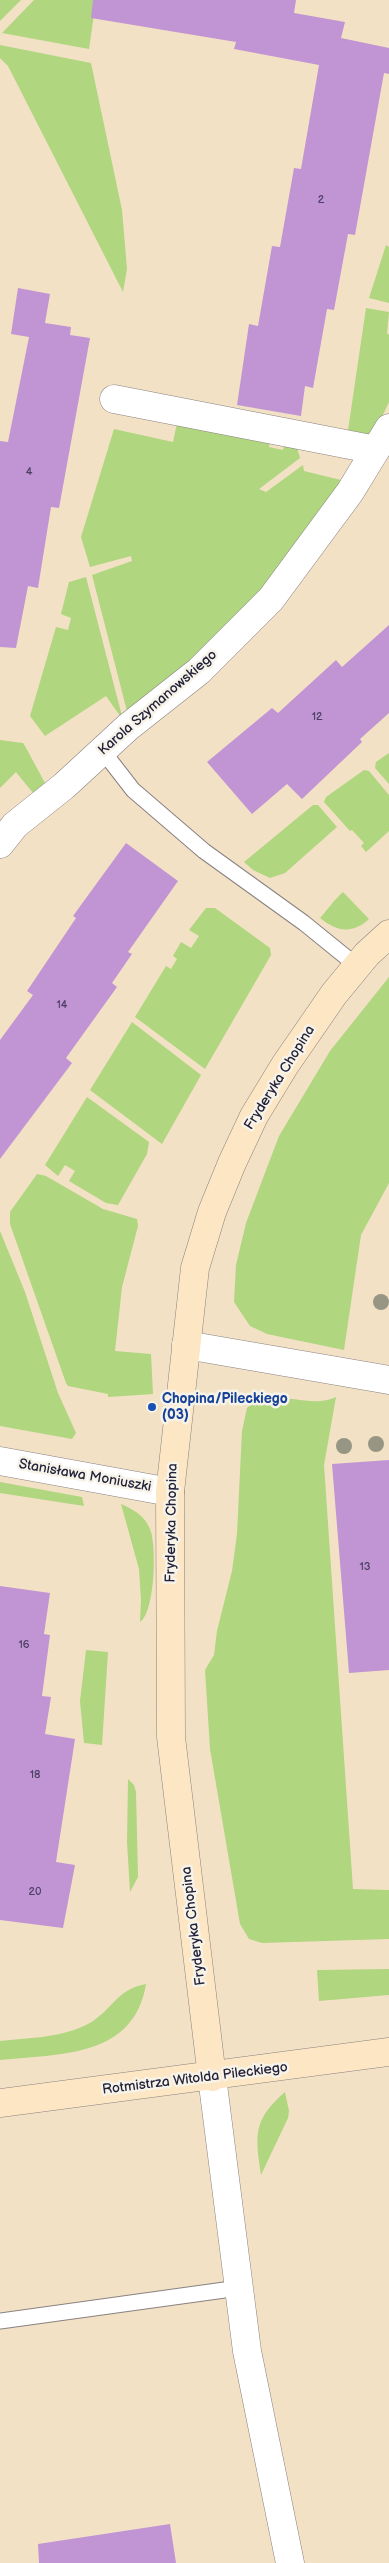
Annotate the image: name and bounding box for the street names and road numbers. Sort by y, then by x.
street label: Karola Szymanowskiego [95,647,221,759]
street label: Fryderyka Chopina [241,1023,319,1133]
street label: Stanisława Moniuszki [17,1456,153,1496]
street label: Fryderyka Chopina [163,1463,181,1583]
street label: Fryderyka Chopina [178,1866,210,1986]
street label: Rotmistrza Witolda Pileckiego [101,2059,289,2099]

